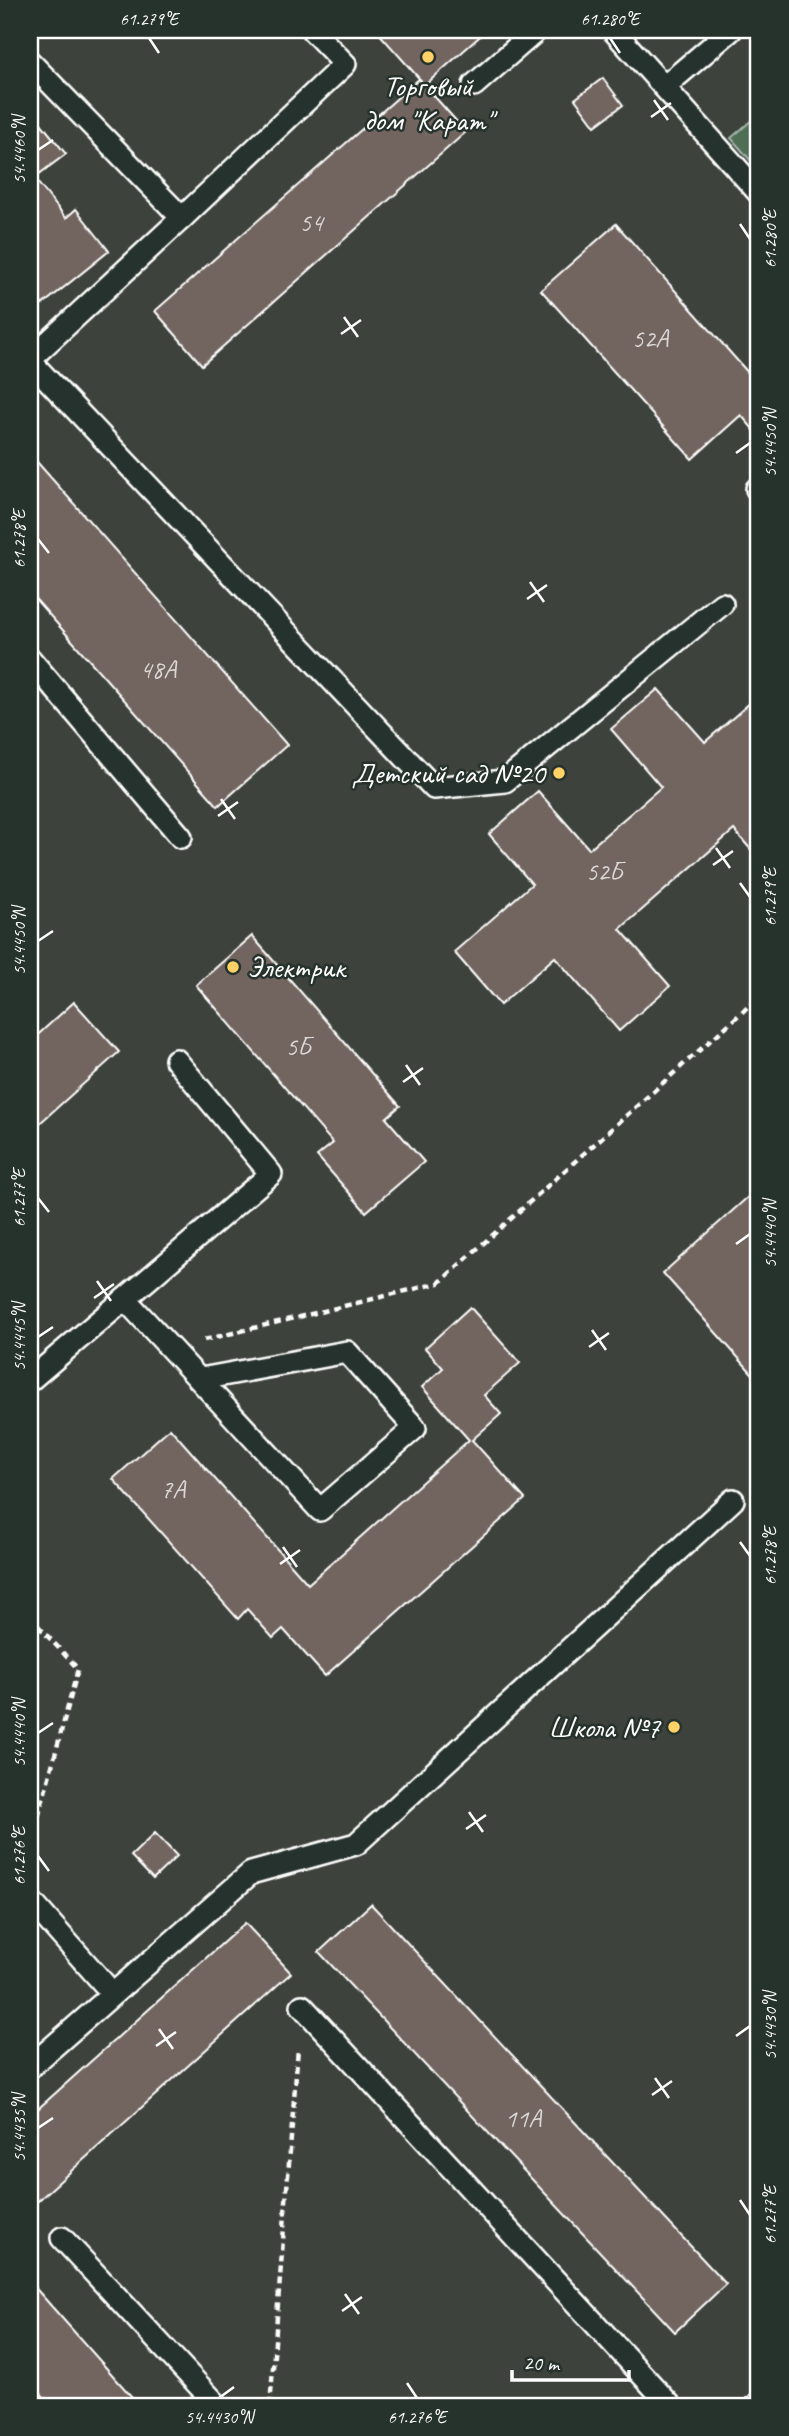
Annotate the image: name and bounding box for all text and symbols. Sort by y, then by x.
text: 61.279°E [120,8,181,30]
text: 61.280°E [581,8,642,30]
marker: Торговый дом "Карат" [420,49,436,65]
place label: Торговый дом "Карат" [364,67,498,139]
text: 54.4460°N [8,113,30,184]
house number: 54 [299,206,325,239]
text: 61.280°E [759,207,781,268]
house number: 52А [632,322,670,355]
text: 54.4450°N [759,406,781,477]
text: 61.278°E [8,507,30,568]
house number: 48А [140,653,178,686]
place label: Детский сад №20 [351,754,547,792]
marker: Детский сад №20 [551,765,567,781]
house number: 52Б [586,855,626,888]
text: 61.279°E [759,865,781,926]
text: 54.4450°N [8,904,30,975]
place label: Электрик [247,948,347,986]
marker: Электрик [225,959,241,975]
house number: 5Б [286,1030,314,1063]
text: 61.277°E [8,1166,30,1227]
text: 54.4440°N [759,1197,781,1268]
text: 54.4445°N [8,1300,30,1371]
house number: 7А [161,1473,187,1506]
text: 61.278°E [759,1524,781,1585]
text: 54.4440°N [8,1696,30,1767]
place label: Школа №7 [548,1708,661,1746]
marker: Школа №7 [666,1719,682,1735]
text: 61.276°E [8,1824,30,1885]
text: 54.4430°N [759,1989,781,2060]
text: 54.4435°N [8,2091,30,2162]
house number: 11А [505,2102,543,2135]
text: 61.277°E [759,2183,781,2244]
scale bar [512,2338,630,2382]
text: 20 m [523,2350,561,2376]
text: 54.4430°N [185,2406,256,2428]
text: 61.276°E [388,2406,449,2428]

